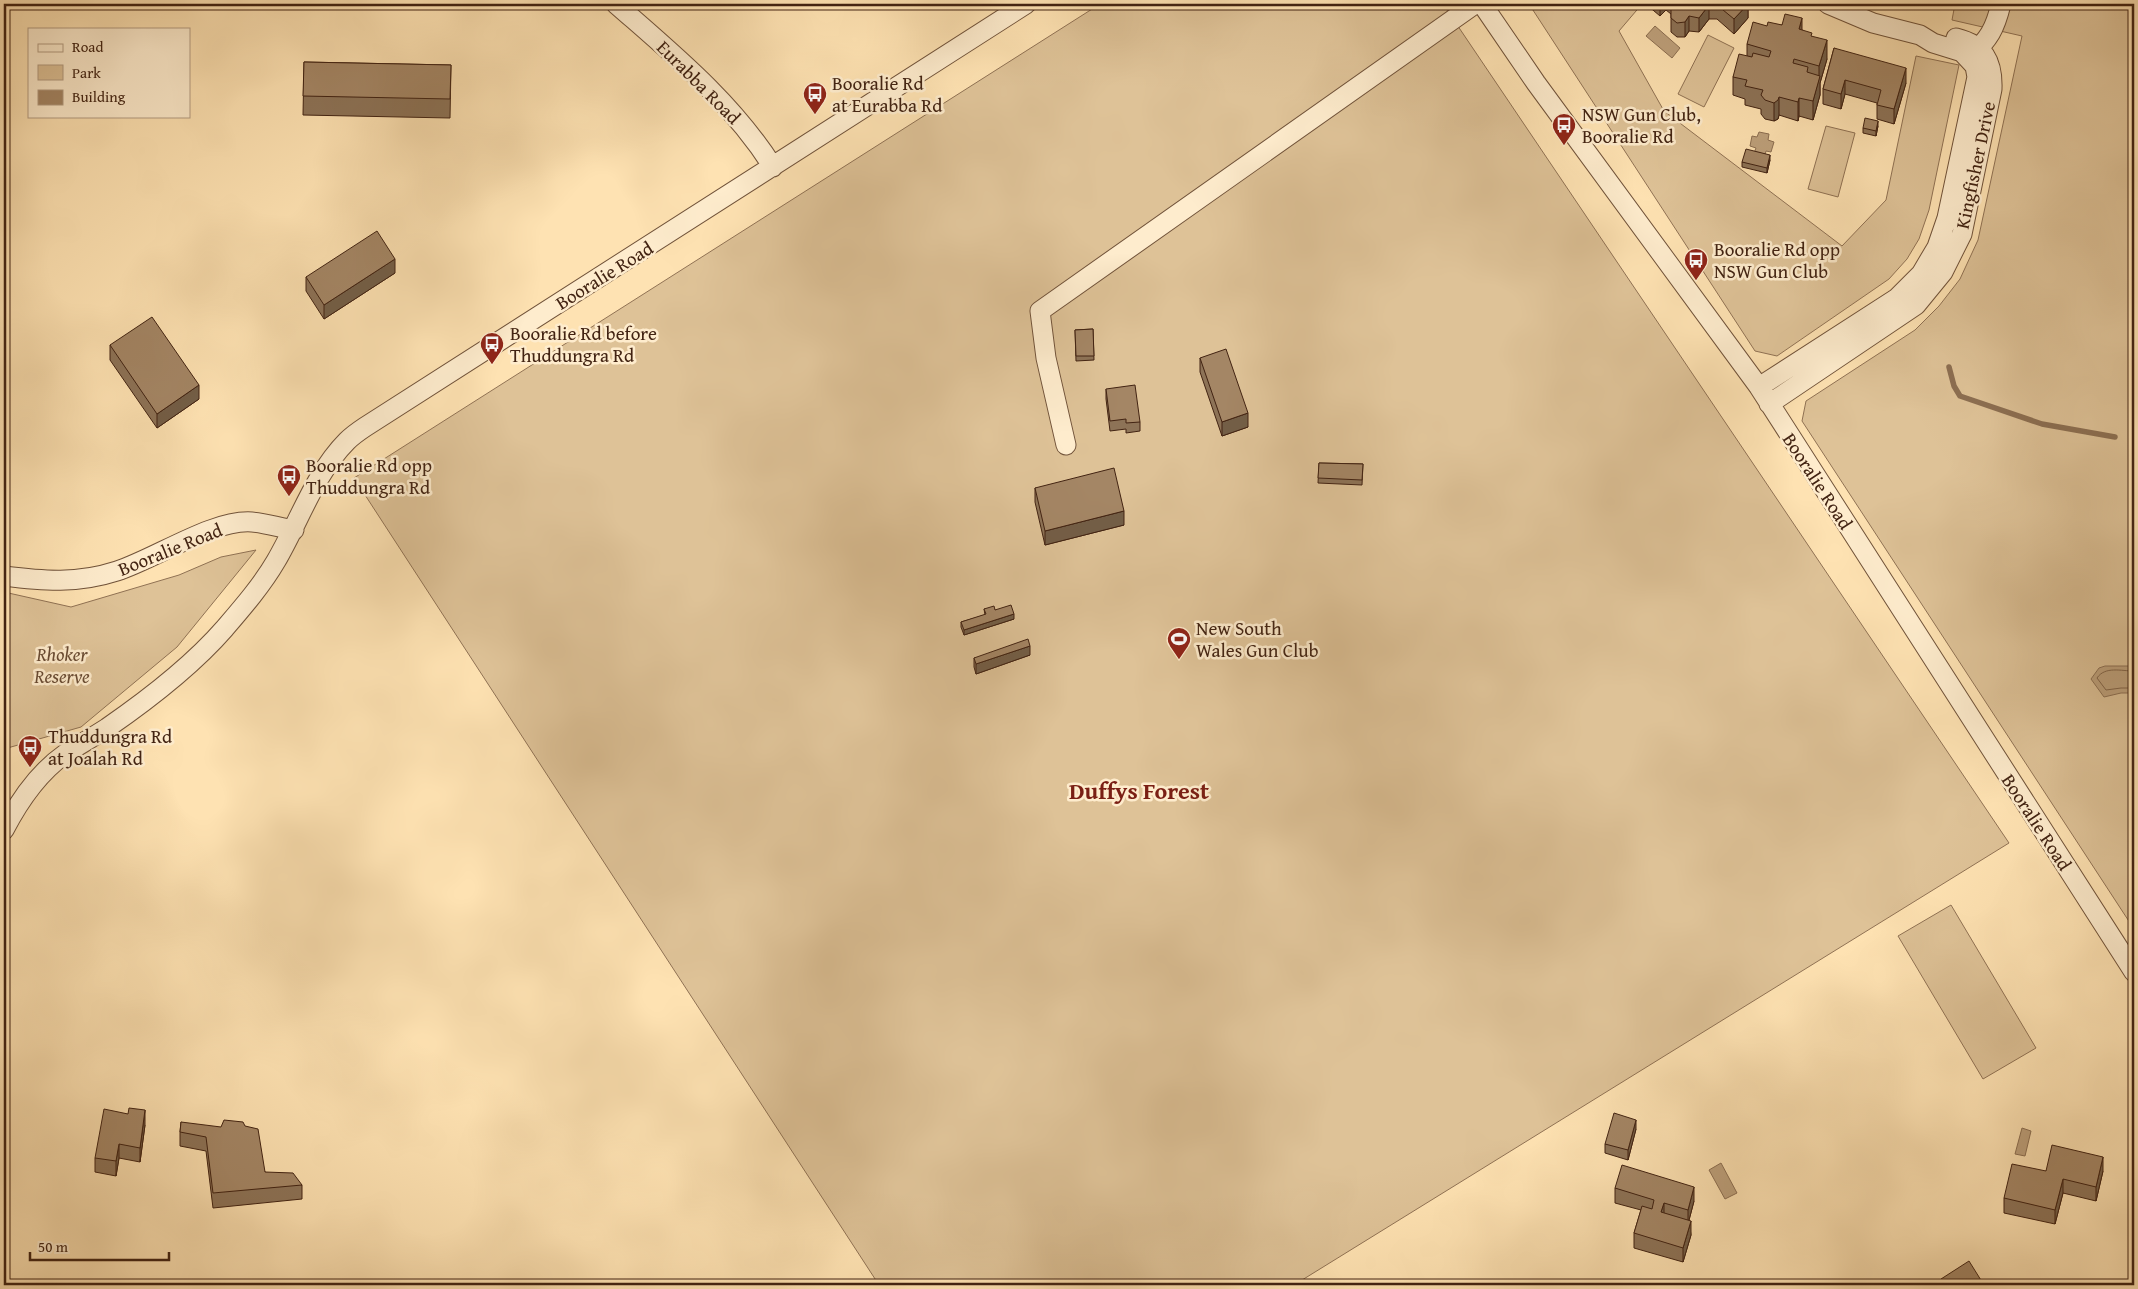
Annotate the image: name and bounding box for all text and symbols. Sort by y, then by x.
legend [28,28,190,118]
street label: Eurabba Road [651,34,748,131]
text: Road [72,36,103,57]
text: Park [72,62,101,83]
place label: Booralie Rd at Eurabba Rd [832,69,943,119]
bus stop icon: Booralie Rd at Eurabba Rd [802,81,828,115]
text: Building [72,86,126,107]
street label: Kingfisher Drive [1948,98,2002,231]
place label: NSW Gun Club, Booralie Rd [1582,100,1701,150]
bus stop icon: NSW Gun Club, Booralie Rd [1551,112,1577,146]
street label: Booralie Road [550,233,659,316]
place label: Booralie Rd opp NSW Gun Club [1714,235,1840,285]
bus stop icon: Booralie Rd opp NSW Gun Club [1683,247,1709,281]
place label: Booralie Rd before Thuddungra Rd [510,319,657,369]
bus stop icon: Booralie Rd before Thuddungra Rd [479,331,505,365]
street label: Booralie Road [1776,427,1860,536]
place label: Booralie Rd opp Thuddungra Rd [306,451,432,501]
bus stop icon: Booralie Rd opp Thuddungra Rd [276,463,302,497]
street label: Booralie Road [114,515,227,583]
place label: New South Wales Gun Club [1196,614,1319,664]
sports icon: New South Wales Gun Club [1166,626,1192,660]
park label: Rhoker Reserve [33,640,90,690]
place label: Thuddungra Rd at Joalah Rd [48,722,173,772]
bus stop icon: Thuddungra Rd at Joalah Rd [17,734,43,768]
street label: Booralie Road [1995,768,2079,877]
district label: Duffys Forest [1069,773,1209,808]
scale bar [30,1229,169,1261]
text: 50 m [38,1236,69,1257]

